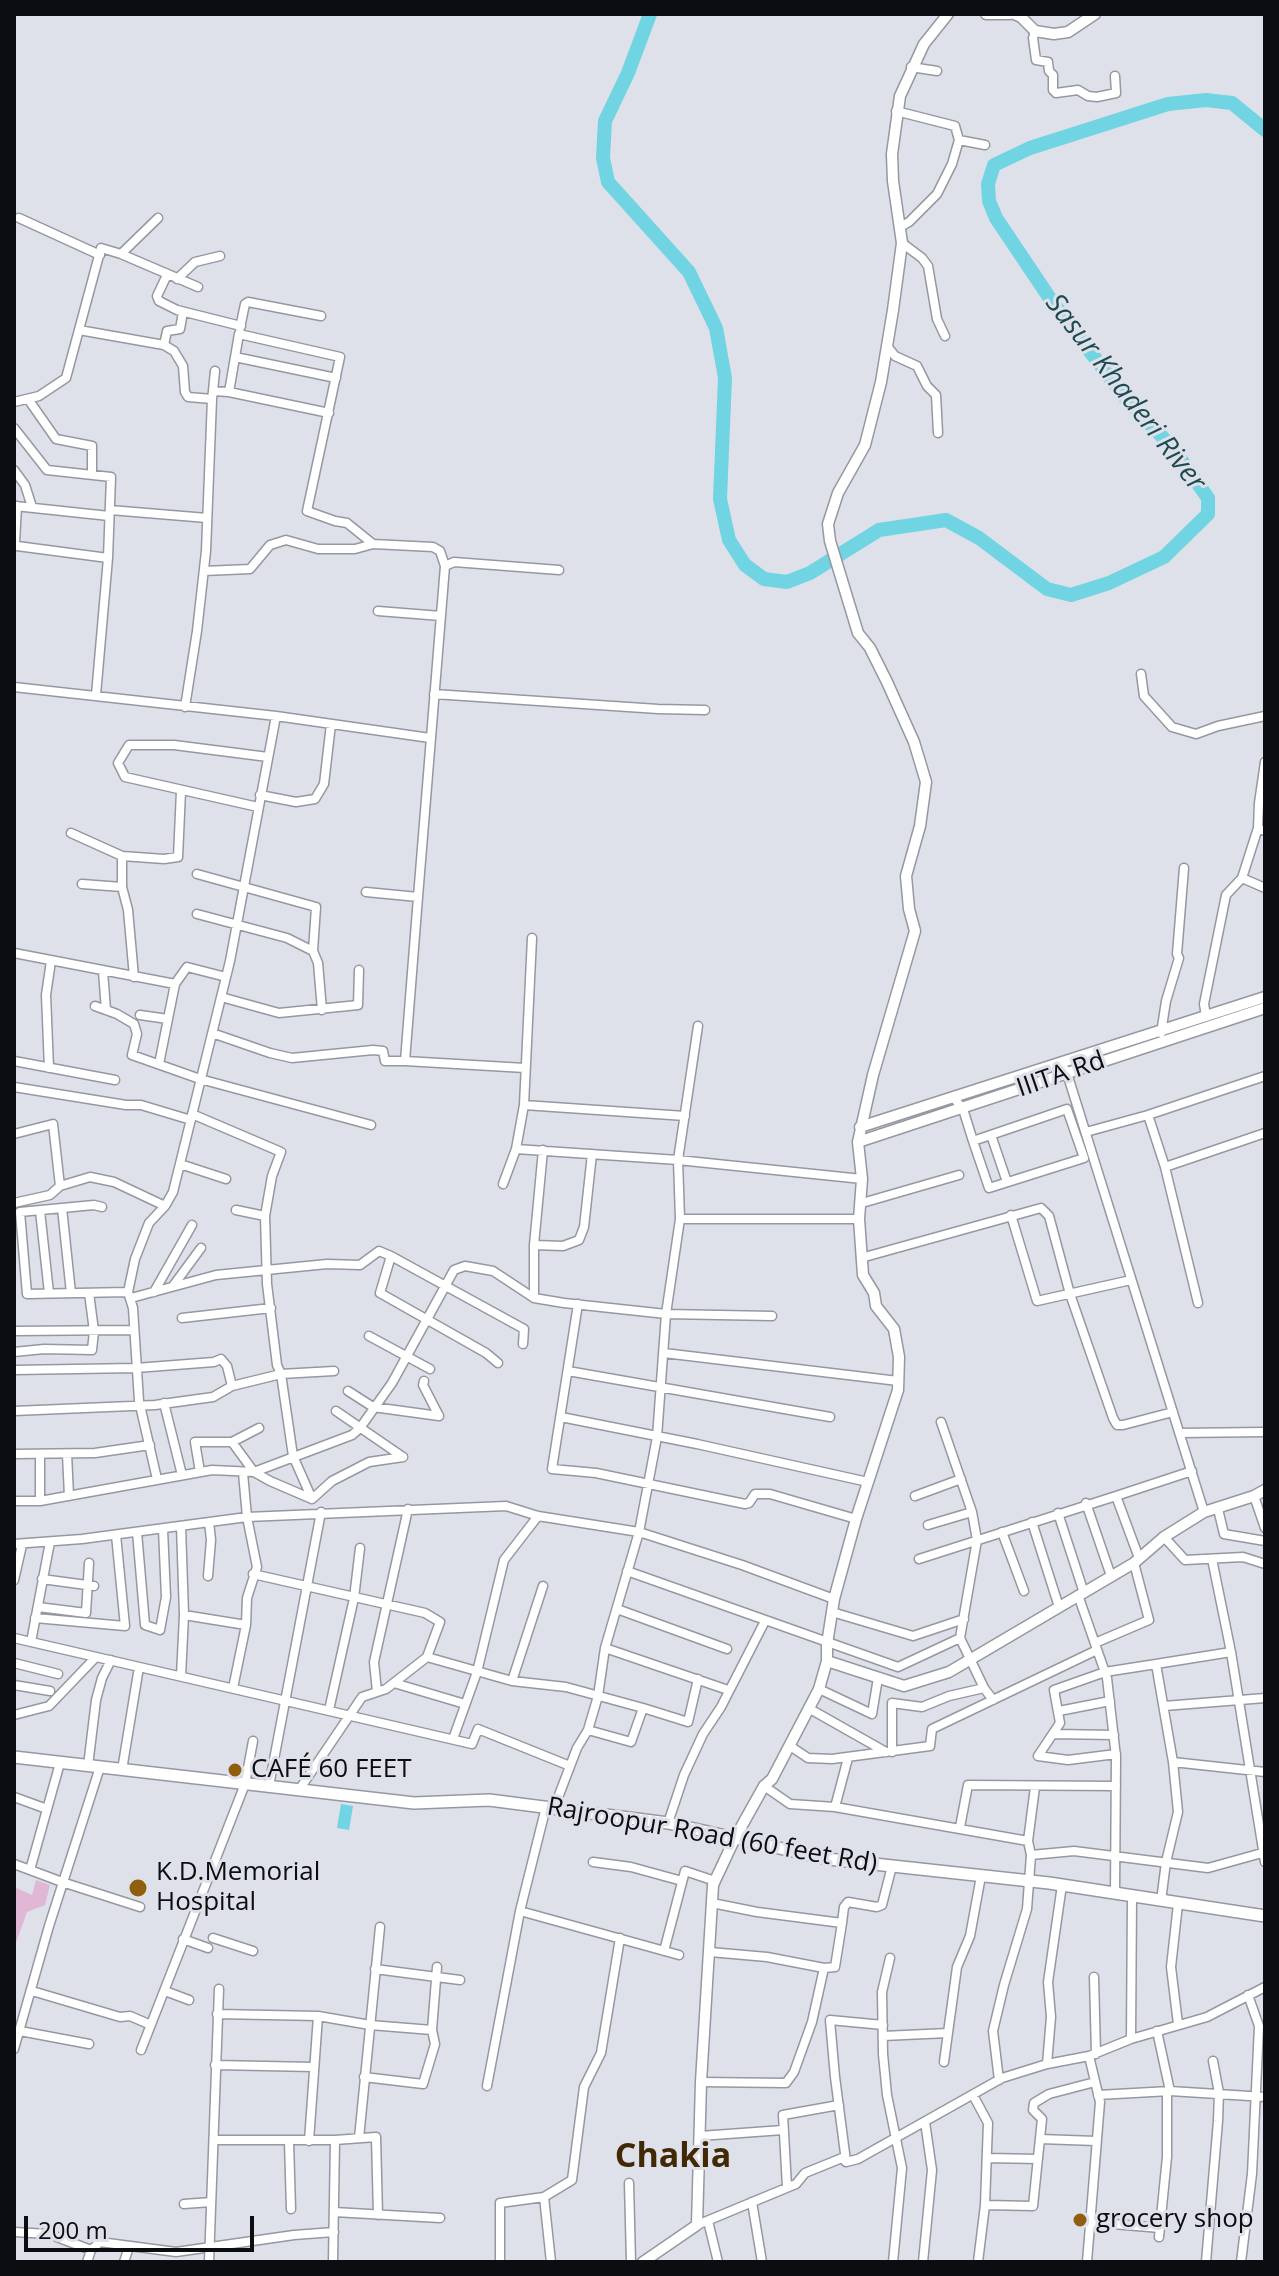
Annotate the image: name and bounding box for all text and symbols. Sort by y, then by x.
water label: Sasur Khaderi River [1038,288,1212,498]
street label: IIITA Rd [1013,1045,1109,1105]
place label: CAFÉ 60 FEET [251,1754,412,1786]
marker: CAFÉ 60 FEET [226,1761,244,1779]
street label: Rajroopur Road (60 feet Rd) [544,1792,880,1880]
place label: K.D.Memorial Hospital [156,1857,320,1918]
marker: K.D.Memorial Hospital [127,1877,149,1899]
district label: Chakia [615,2137,731,2177]
scale bar [28,2200,258,2250]
place label: grocery shop [1096,2204,1254,2236]
marker: grocery shop [1071,2211,1089,2229]
text: 200 m [38,2213,108,2246]

